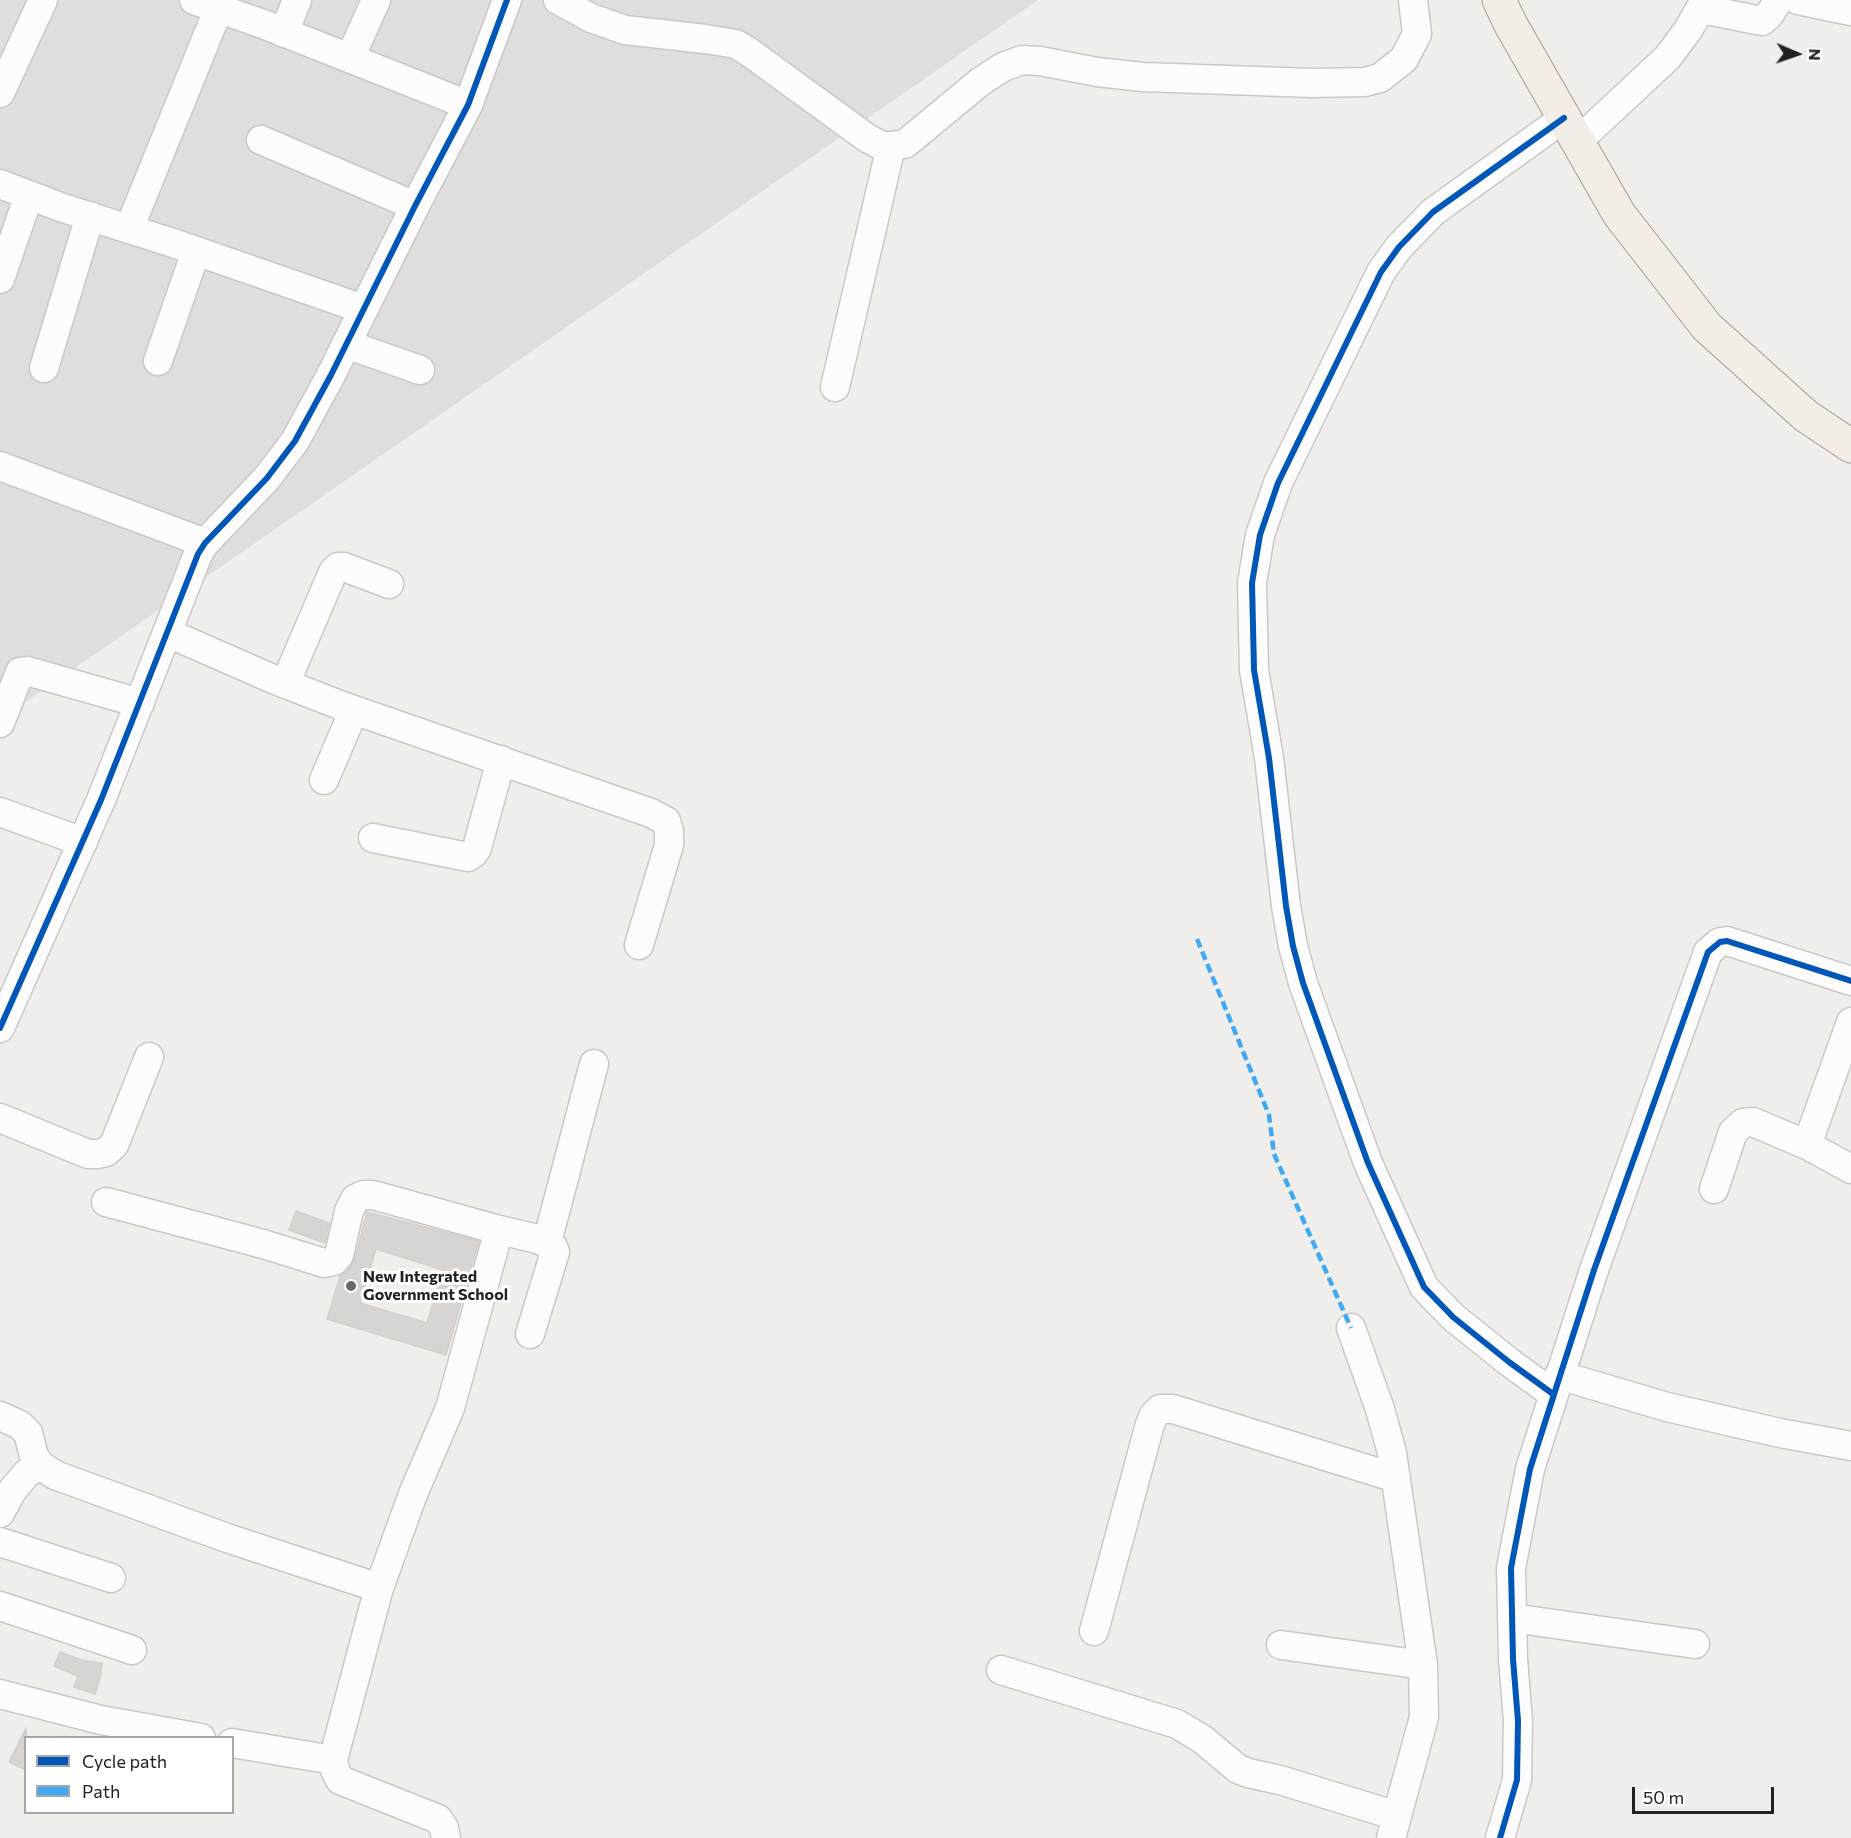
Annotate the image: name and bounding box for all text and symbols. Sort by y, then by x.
north arrow [1767,24,1827,84]
text: N [1806,48,1825,61]
place label: New Integrated Government School [363,1267,508,1305]
marker: New Integrated Government School [344,1279,358,1293]
legend [24,1736,234,1814]
text: Cycle path [82,1750,167,1772]
scale bar [1635,1775,1778,1813]
text: Path [82,1780,120,1802]
text: 50 m [1643,1786,1684,1808]

